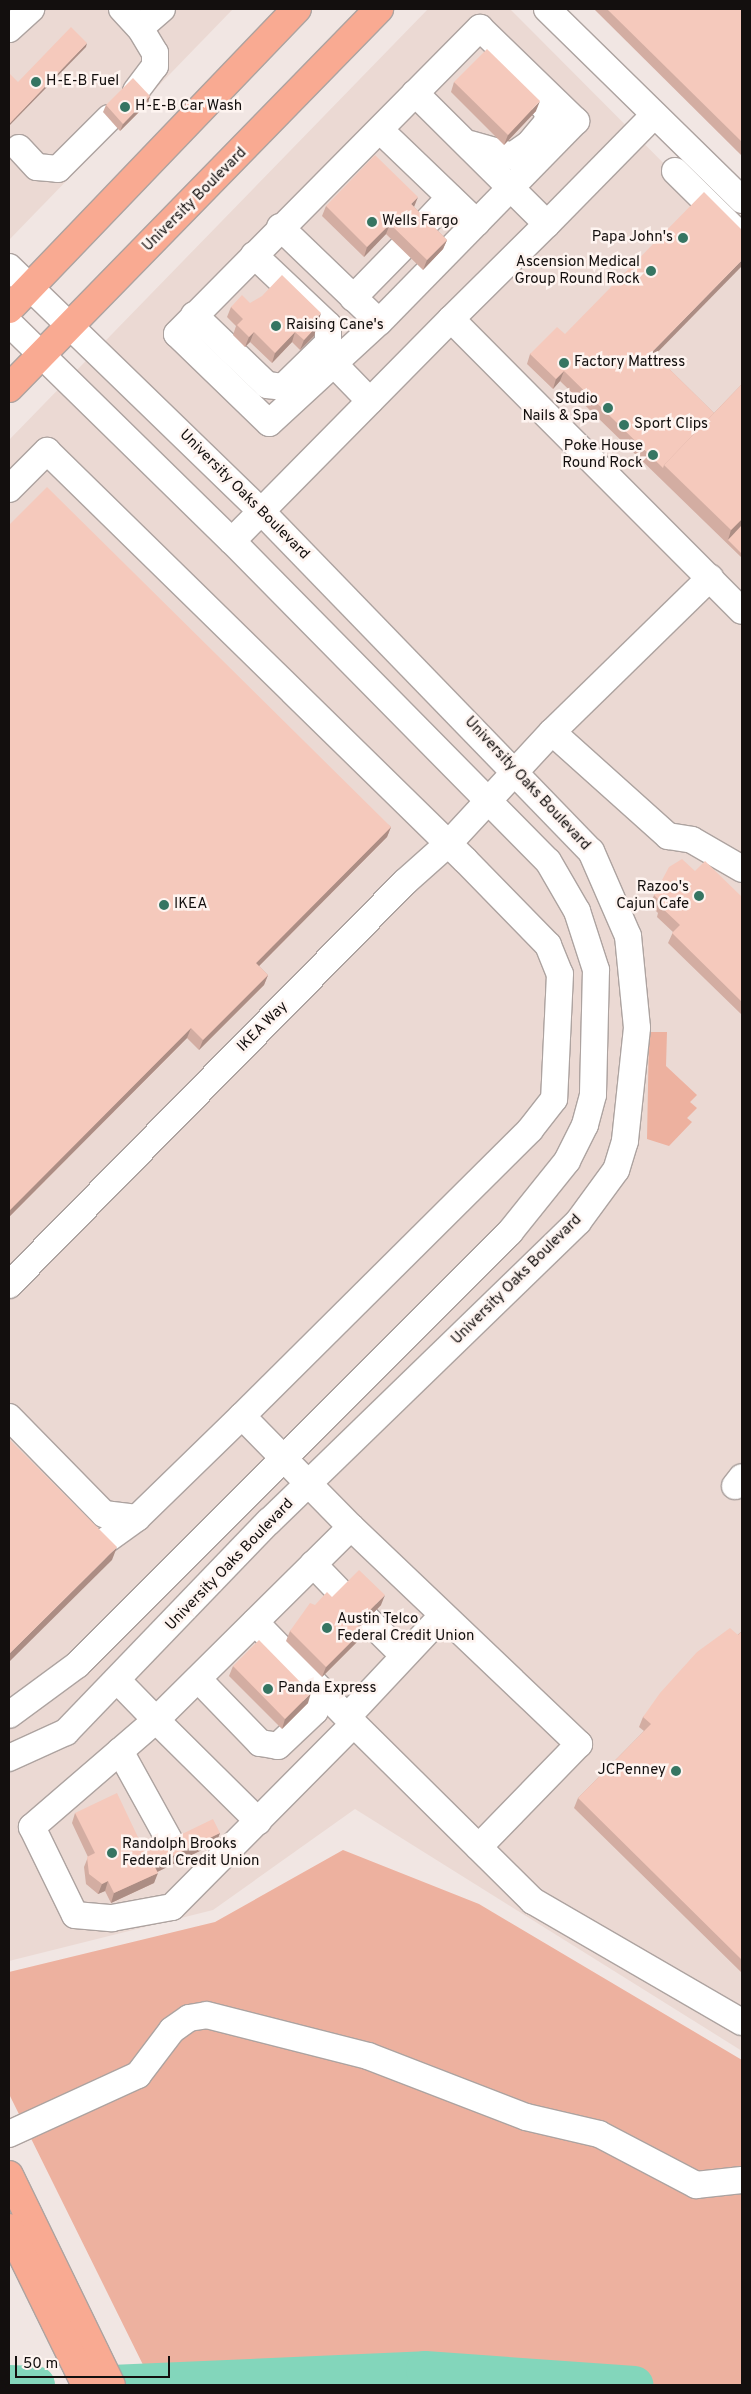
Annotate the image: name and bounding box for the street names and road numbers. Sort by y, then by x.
street label: University Boulevard [139,144,251,256]
street label: University Oaks Boulevard [175,426,313,564]
street label: University Oaks Boulevard [460,713,594,855]
street label: IKEA Way [234,998,292,1056]
street label: University Oaks Boulevard [448,1211,586,1349]
street label: University Oaks Boulevard [162,1495,298,1635]

